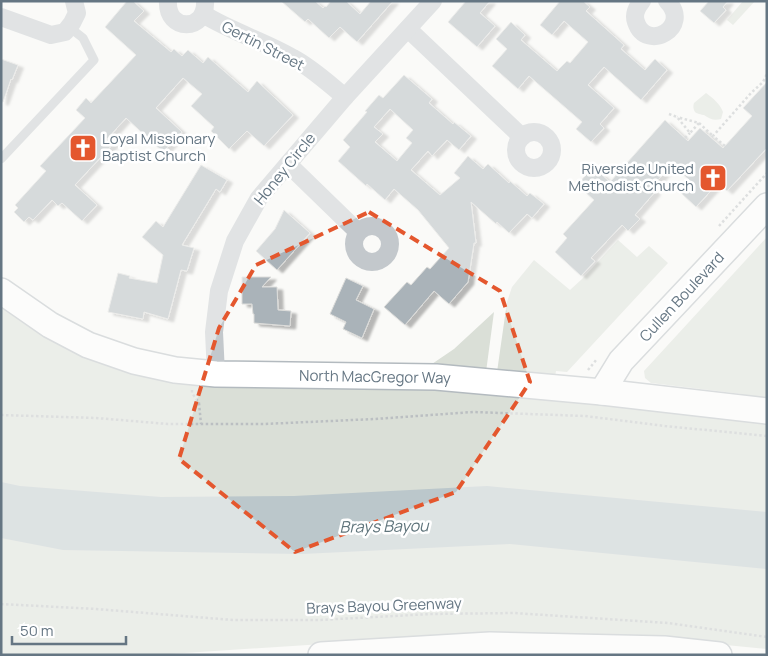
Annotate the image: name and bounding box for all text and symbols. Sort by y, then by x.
street label: Gertin Street [218,16,308,75]
place label: Loyal Missionary Baptist Church [102,128,215,166]
street label: Honey Circle [249,128,320,209]
church icon: Loyal Missionary Baptist Church [68,133,98,163]
place label: Riverside United Methodist Church [569,158,694,196]
church icon: Riverside United Methodist Church [698,163,728,193]
street label: Cullen Boulevard [635,247,729,346]
street label: North MacGregor Way [299,365,451,388]
water label: Brays Bayou [339,514,430,538]
street label: Brays Bayou Greenway [306,592,462,619]
scale bar [12,614,126,646]
text: 50 m [20,620,54,641]

